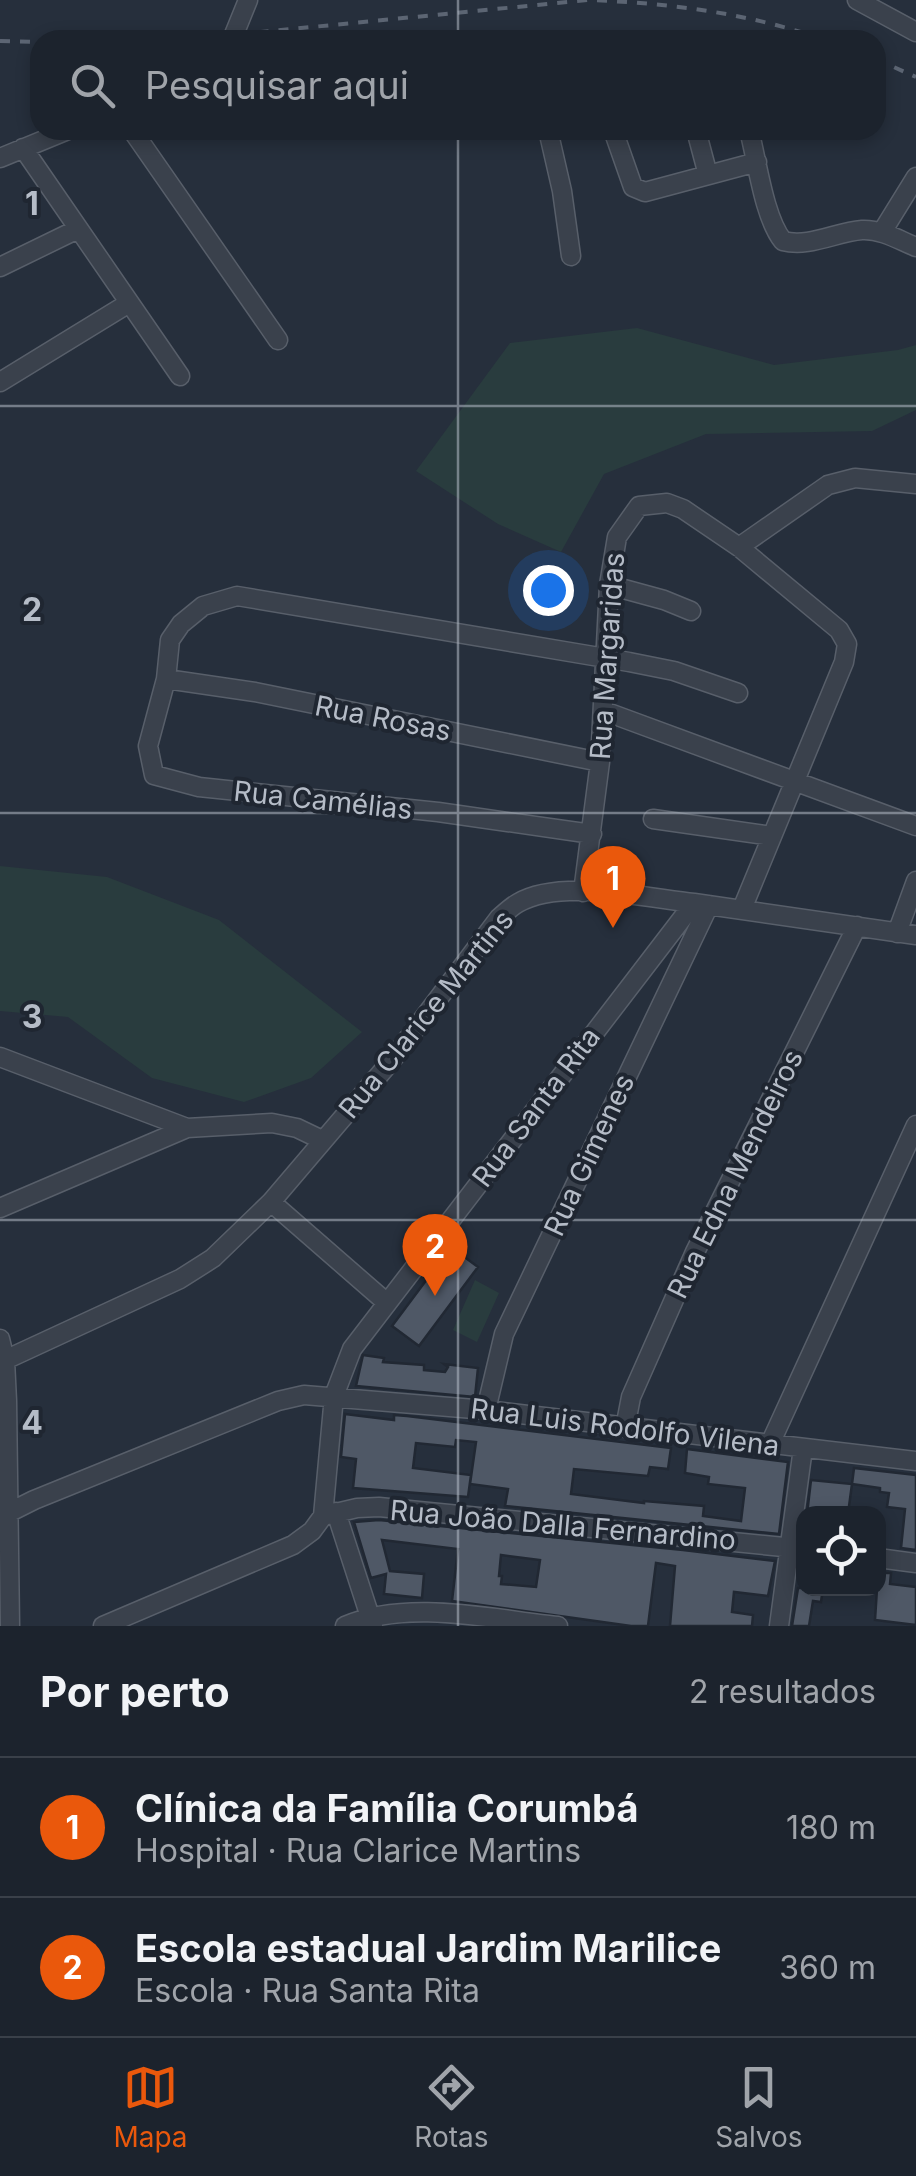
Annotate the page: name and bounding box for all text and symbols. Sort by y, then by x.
search box [30,30,886,140]
icon: search [65,58,120,113]
text: Pesquisar aqui [145,62,409,108]
text: 1 [25,184,39,223]
street label: Rua Margaridas [583,551,631,761]
your location [523,565,574,616]
text: 2 [22,590,42,629]
street label: Rua Rosas [312,688,454,748]
street label: Rua Camélias [232,774,414,826]
pin: 1 [580,846,646,928]
street label: Rua Clarice Martins [331,903,521,1125]
text: 3 [22,997,42,1036]
street label: Rua Santa Rita [465,1020,607,1194]
street label: Rua Edna Mendeiros [660,1044,810,1304]
street label: Rua Gimenes [537,1069,641,1241]
pin: 2 [402,1214,468,1296]
street label: Rua Luis Rodolfo Vilena [469,1391,781,1463]
text: 4 [21,1403,43,1442]
street label: Rua João Dalla Fernardino [389,1493,737,1557]
map controls [796,1506,886,1596]
button: locate [796,1506,886,1596]
text: Por perto [40,1666,230,1717]
text: 2 resultados [689,1672,876,1711]
text: Clínica da Família Corumbá [135,1785,638,1831]
text: 1 [66,1808,79,1847]
text: 180 m [786,1808,876,1847]
text: Hospital · Rua Clarice Martins [135,1831,581,1870]
text: Escola estadual Jardim Marilice [135,1925,721,1971]
text: 2 [62,1948,83,1987]
text: 360 m [779,1948,876,1987]
text: Escola · Rua Santa Rita [135,1971,480,2010]
tab: Mapa [113,2060,188,2154]
tab: Rotas [414,2060,488,2154]
tab: Salvos [715,2060,803,2154]

